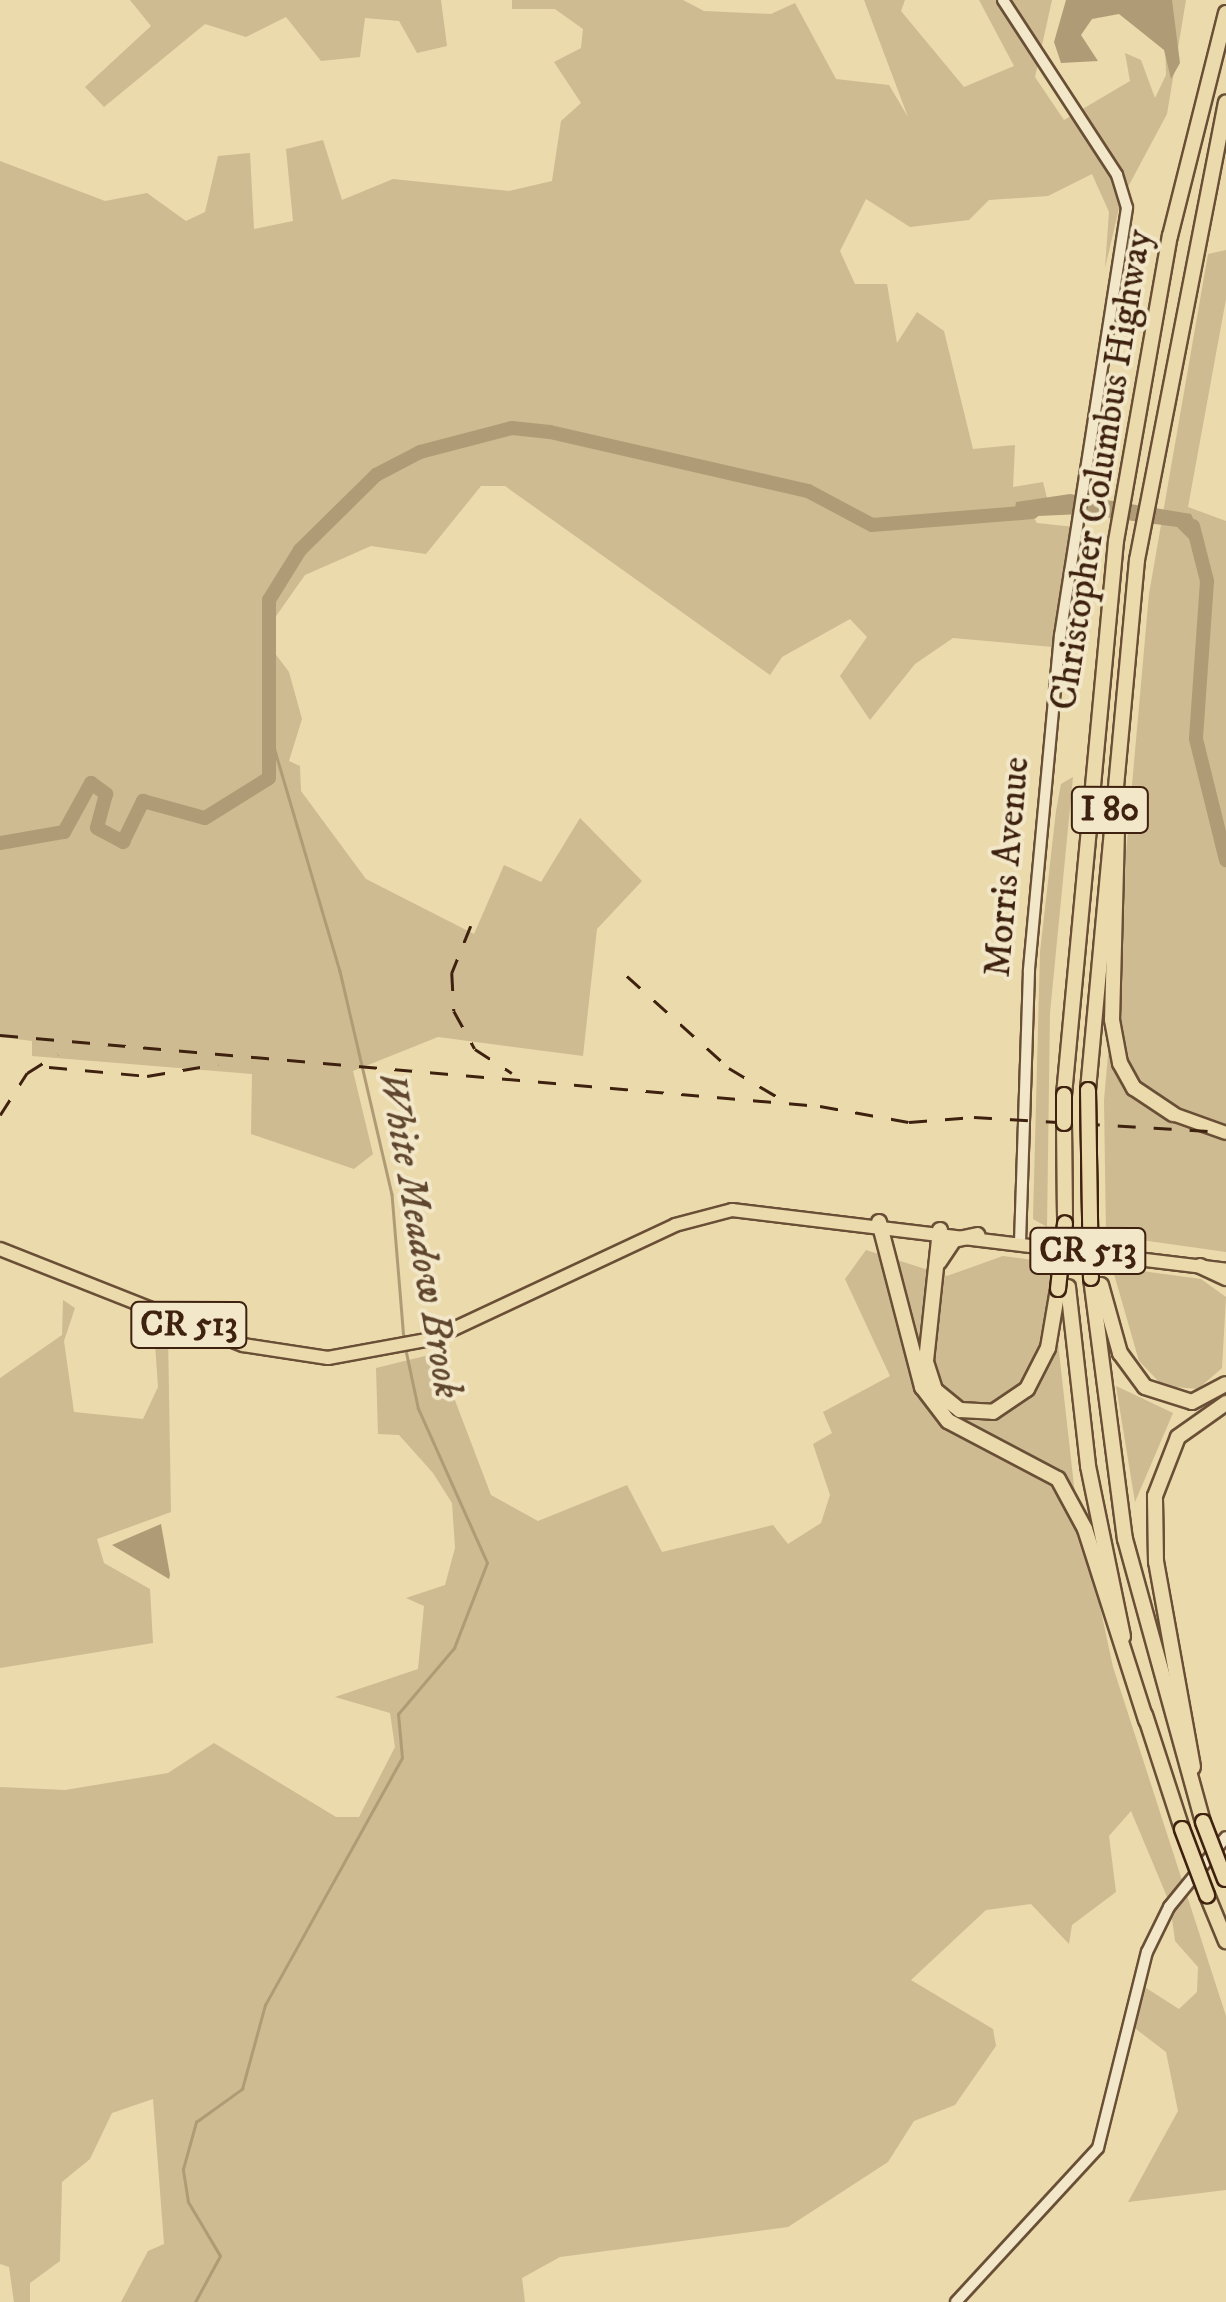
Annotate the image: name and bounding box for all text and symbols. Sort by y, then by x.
street label: Christopher Columbus Highway [1041,226,1163,714]
street label: Morris Avenue [976,755,1040,979]
road number: I 80 [1070,780,1150,840]
water label: White Meadow Brook [367,1068,471,1402]
road number: CR 513 [1028,1221,1148,1281]
road number: CR 513 [129,1295,249,1355]

